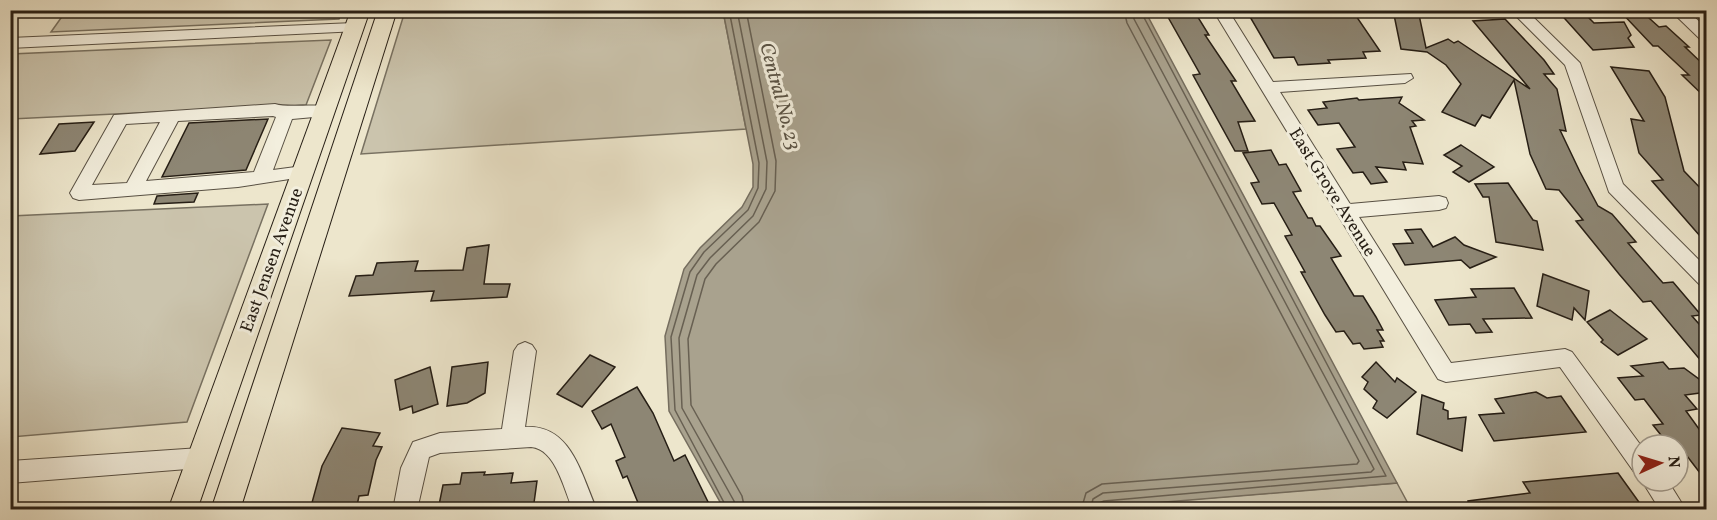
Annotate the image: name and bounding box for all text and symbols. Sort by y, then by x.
water label: Central No. 23 [751,39,807,154]
street label: East Grove Avenue [1282,123,1382,262]
street label: East Jensen Avenue [235,185,310,336]
north arrow [1630,433,1690,493]
text: N [1662,456,1684,469]

